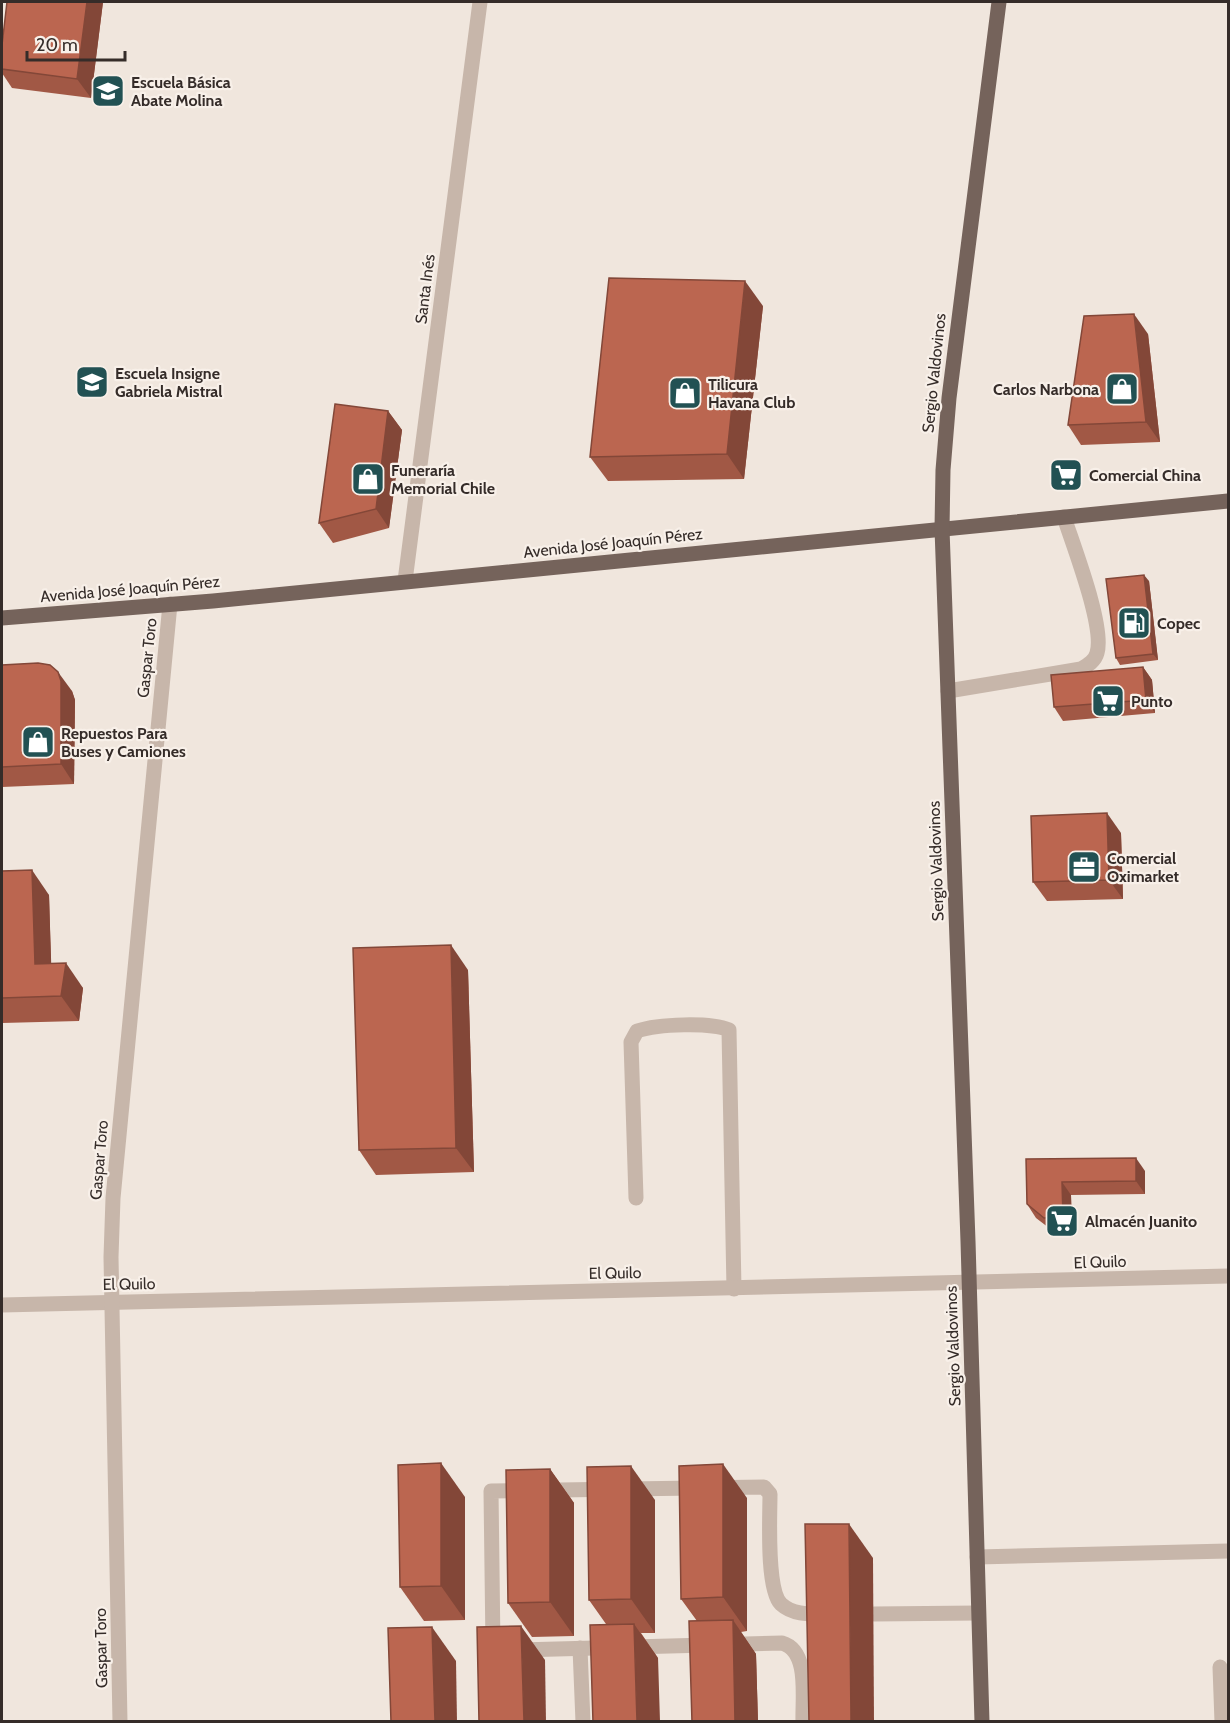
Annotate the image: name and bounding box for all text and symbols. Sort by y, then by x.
scale bar [27,24,124,62]
text: 20 m [36,34,78,56]
school or university icon: Escuela Básica Abate Molina [90,73,126,109]
place label: Escuela Básica Abate Molina [131,73,231,110]
street label: Santa Inés [411,253,439,325]
street label: Sergio Valdovinos [918,312,950,434]
school or university icon: Escuela Insigne Gabriela Mistral [74,364,110,400]
place label: Escuela Insigne Gabriela Mistral [115,364,223,401]
shop icon: Carlos Narbona [1104,371,1140,407]
shop icon: Tilicura Havana Club [667,375,703,411]
place label: Tilicura Havana Club [708,375,795,412]
place label: Carlos Narbona [993,380,1099,399]
supermarket icon: Comercial China [1048,457,1084,493]
shop icon: Funeraría Memorial Chile [350,461,386,497]
place label: Funeraría Memorial Chile [391,461,495,498]
place label: Comercial China [1089,466,1201,485]
street label: Avenida José Joaquín Pérez [522,524,704,562]
street label: Avenida José Joaquín Pérez [39,572,221,606]
fuel station icon: Copec [1116,605,1152,641]
place label: Copec [1157,614,1200,633]
street label: Gaspar Toro [133,617,161,699]
supermarket icon: Punto [1090,683,1126,719]
place label: Punto [1131,692,1173,711]
shop icon: Repuestos Para Buses y Camiones [20,724,56,760]
place label: Repuestos Para Buses y Camiones [61,724,186,761]
street label: Sergio Valdovinos [924,800,948,921]
office icon: Comercial Oximarket [1066,849,1102,885]
place label: Comercial Oximarket [1107,849,1180,886]
street label: Gaspar Toro [86,1119,112,1201]
supermarket icon: Almacén Juanito [1044,1203,1080,1239]
place label: Almacén Juanito [1085,1212,1197,1231]
street label: El Quilo [1073,1252,1127,1272]
street label: El Quilo [588,1263,642,1283]
street label: El Quilo [102,1274,156,1294]
street label: Sergio Valdovinos [941,1285,965,1406]
street label: Gaspar Toro [91,1608,111,1688]

